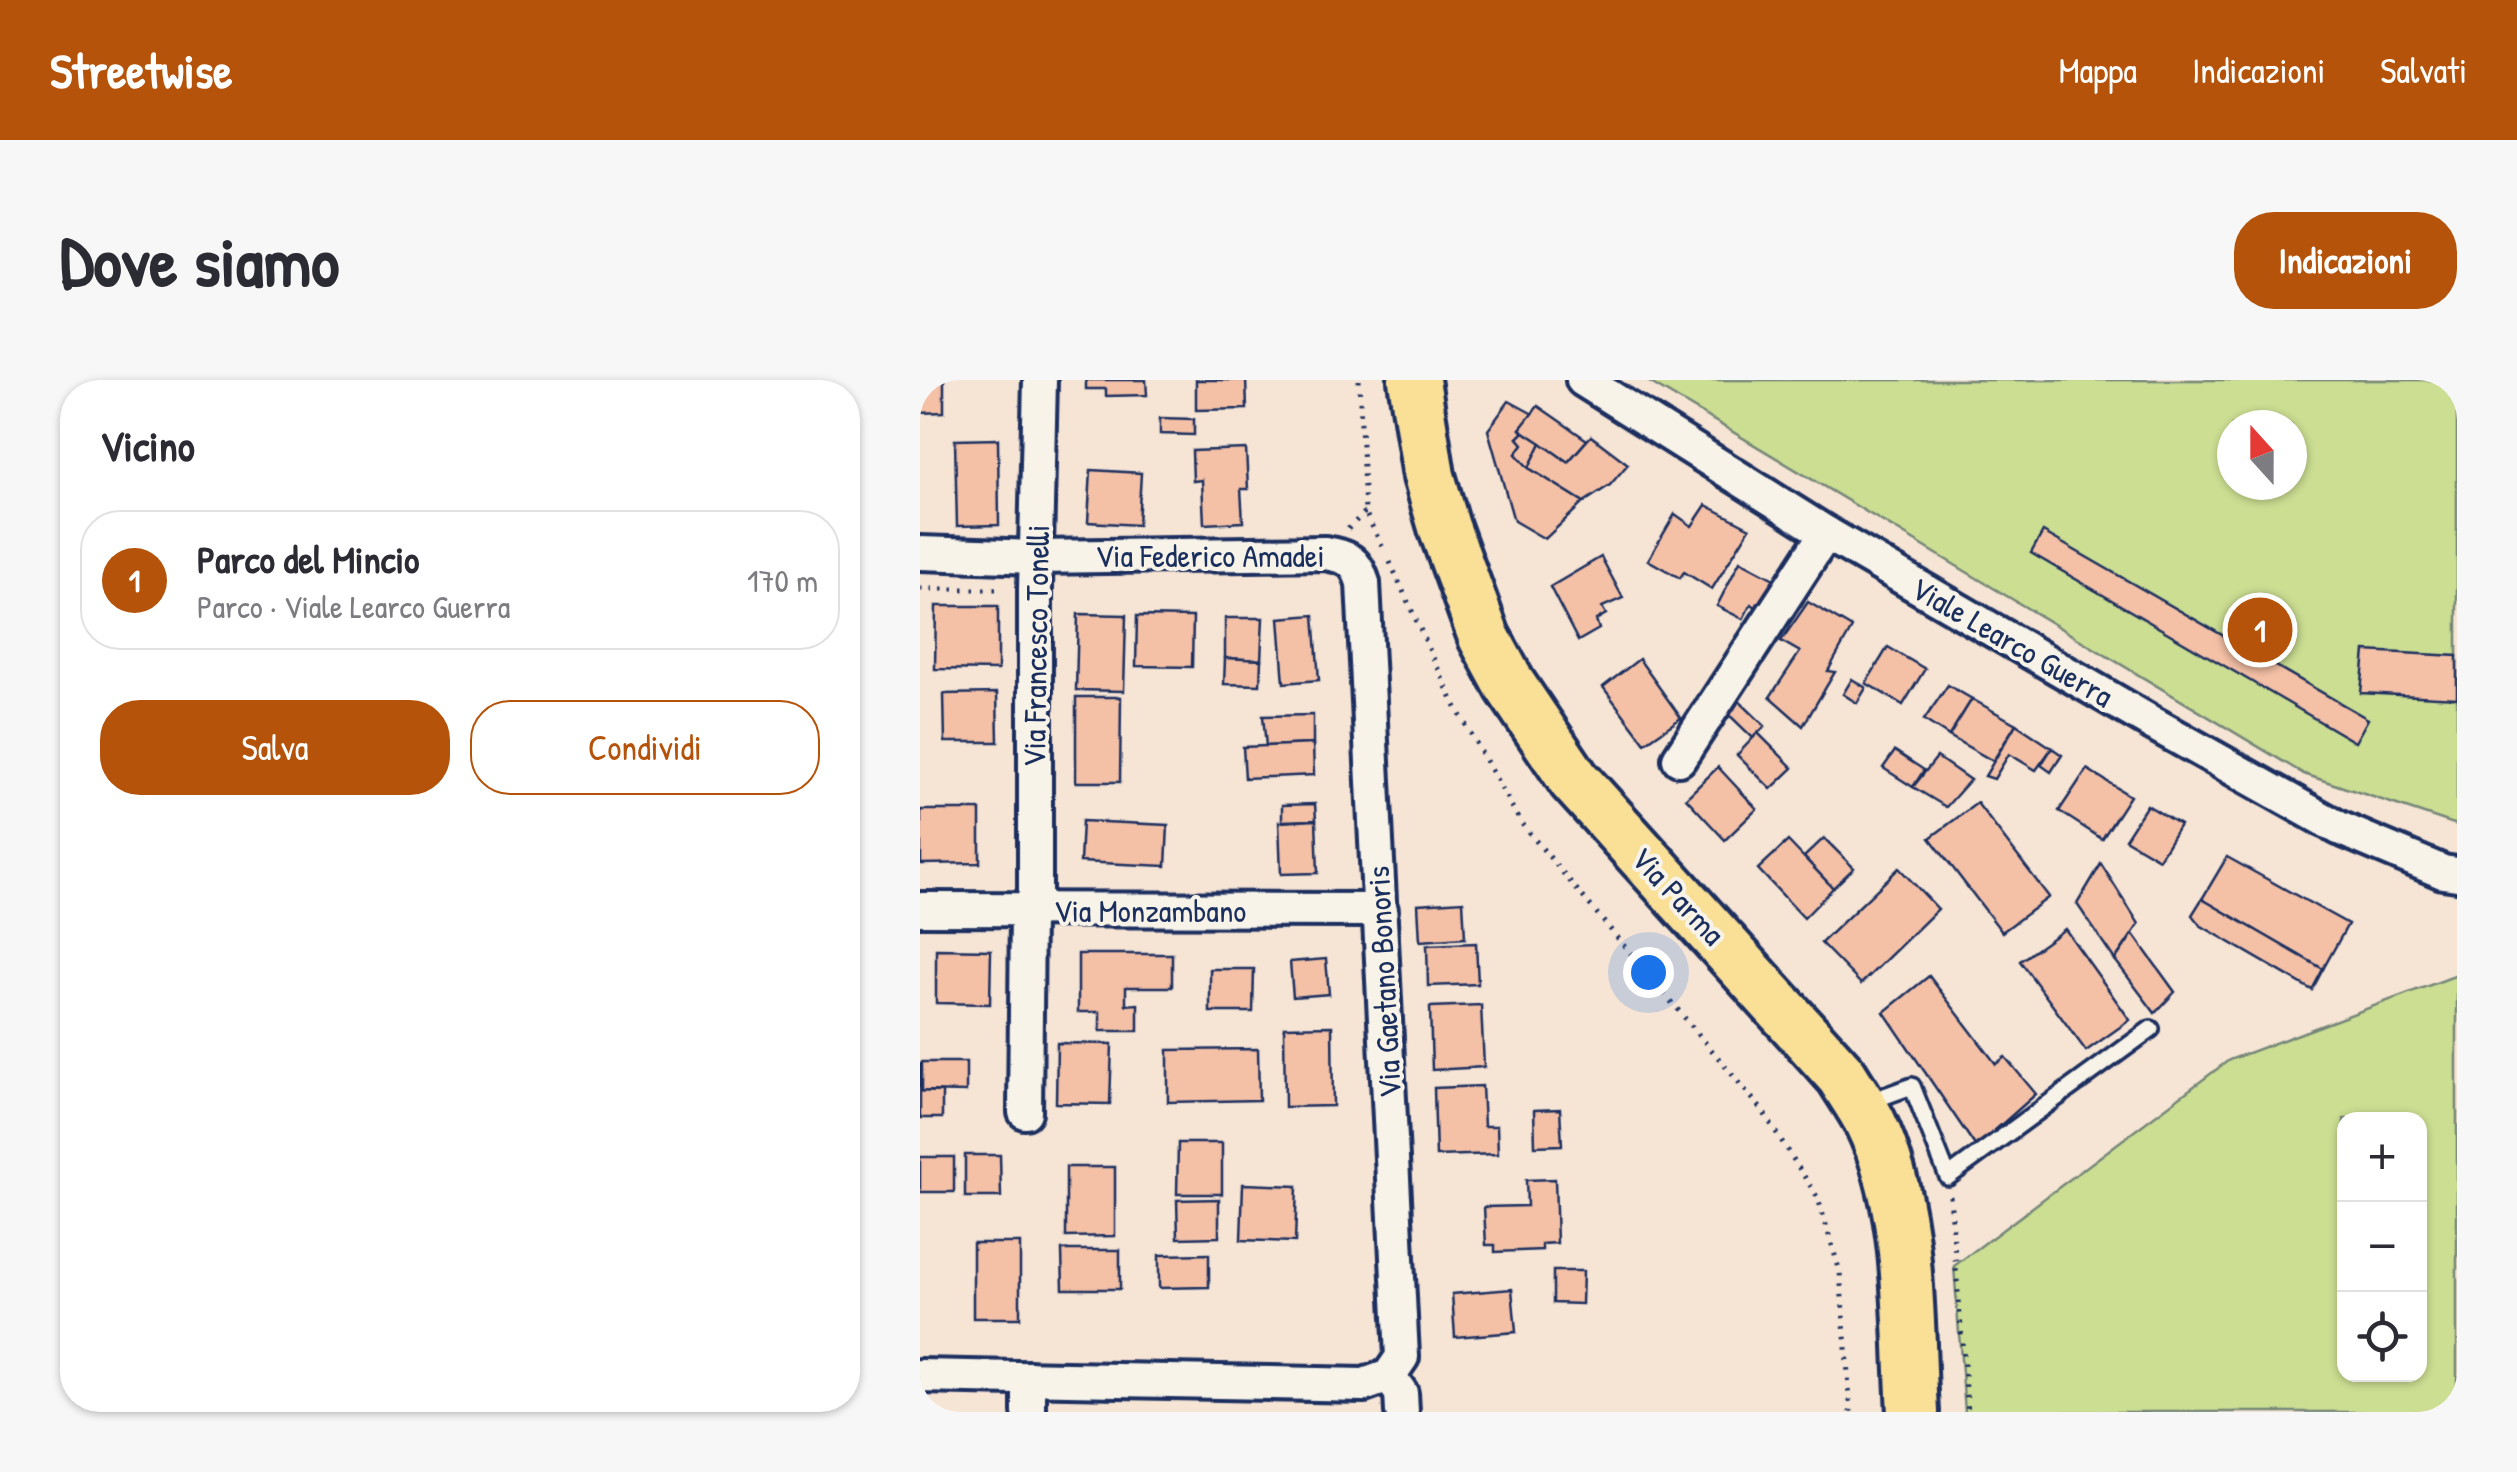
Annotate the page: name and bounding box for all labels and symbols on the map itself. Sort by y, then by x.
north arrow [2217,410,2307,500]
street label: Via Francesco Tonelli [1012,524,1059,768]
street label: Via Federico Amadei [1095,534,1325,577]
street label: Viale Learco Guerra [1903,566,2121,717]
pin: 1 [2228,592,2292,668]
street label: Via Parma [1622,837,1735,954]
street label: Via Gaetano Bonoris [1356,865,1411,1099]
street label: Via Monzambano [1054,889,1246,932]
your location [1623,947,1674,998]

